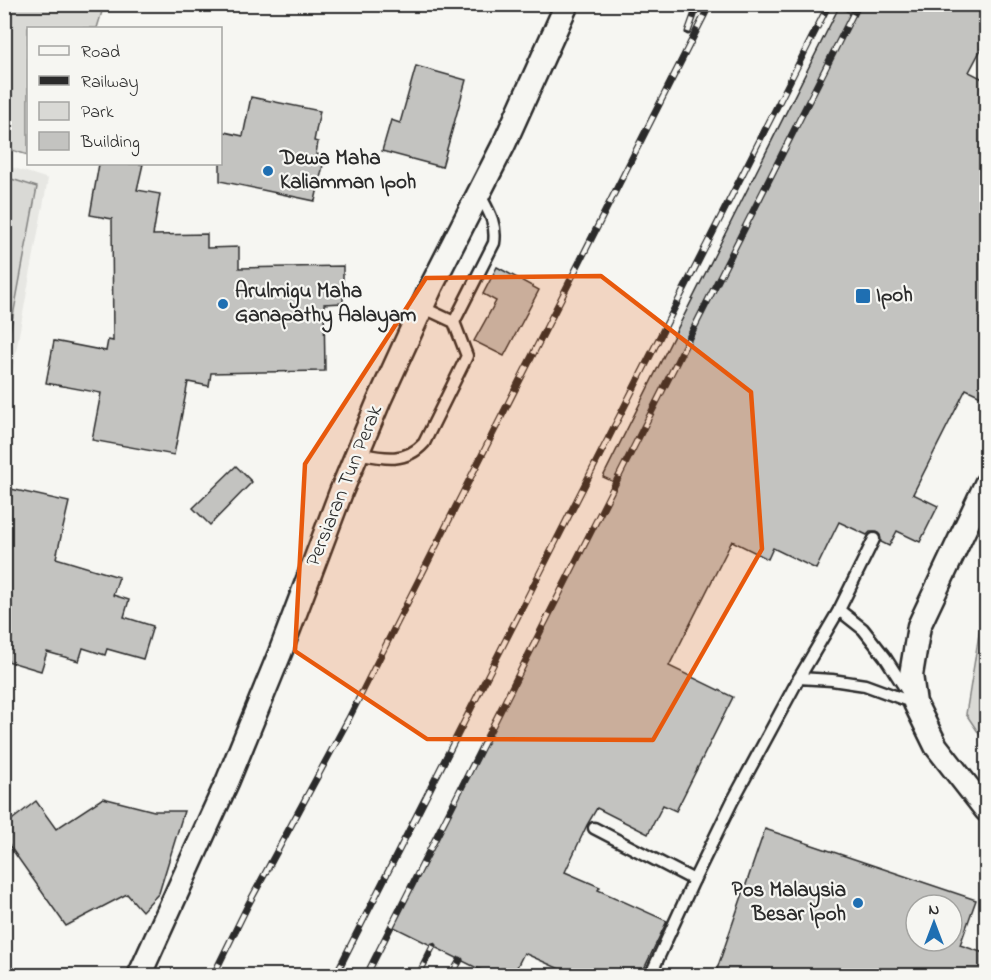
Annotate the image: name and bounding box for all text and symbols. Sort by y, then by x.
legend [27,27,222,165]
text: Road [81,40,120,66]
text: Railway [81,70,138,96]
text: Park [81,100,114,126]
text: Building [80,130,140,157]
place label: Dewa Maha Kaliamman Ipoh [279,144,416,198]
marker: Dewa Maha Kaliamman Ipoh [261,164,275,178]
place label: Arulmigu Maha Ganapathy Aalayam [235,277,416,333]
place label: Ipoh [876,281,913,311]
marker: Ipoh [854,287,872,305]
marker: Arulmigu Maha Ganapathy Aalayam [216,297,230,311]
street label: Persiaran Tun Perak [299,400,391,571]
place label: Pos Malaysia Besar Ipoh [732,876,846,930]
north arrow [904,893,964,953]
marker: Pos Malaysia Besar Ipoh [851,896,865,910]
text: N [929,898,940,922]

